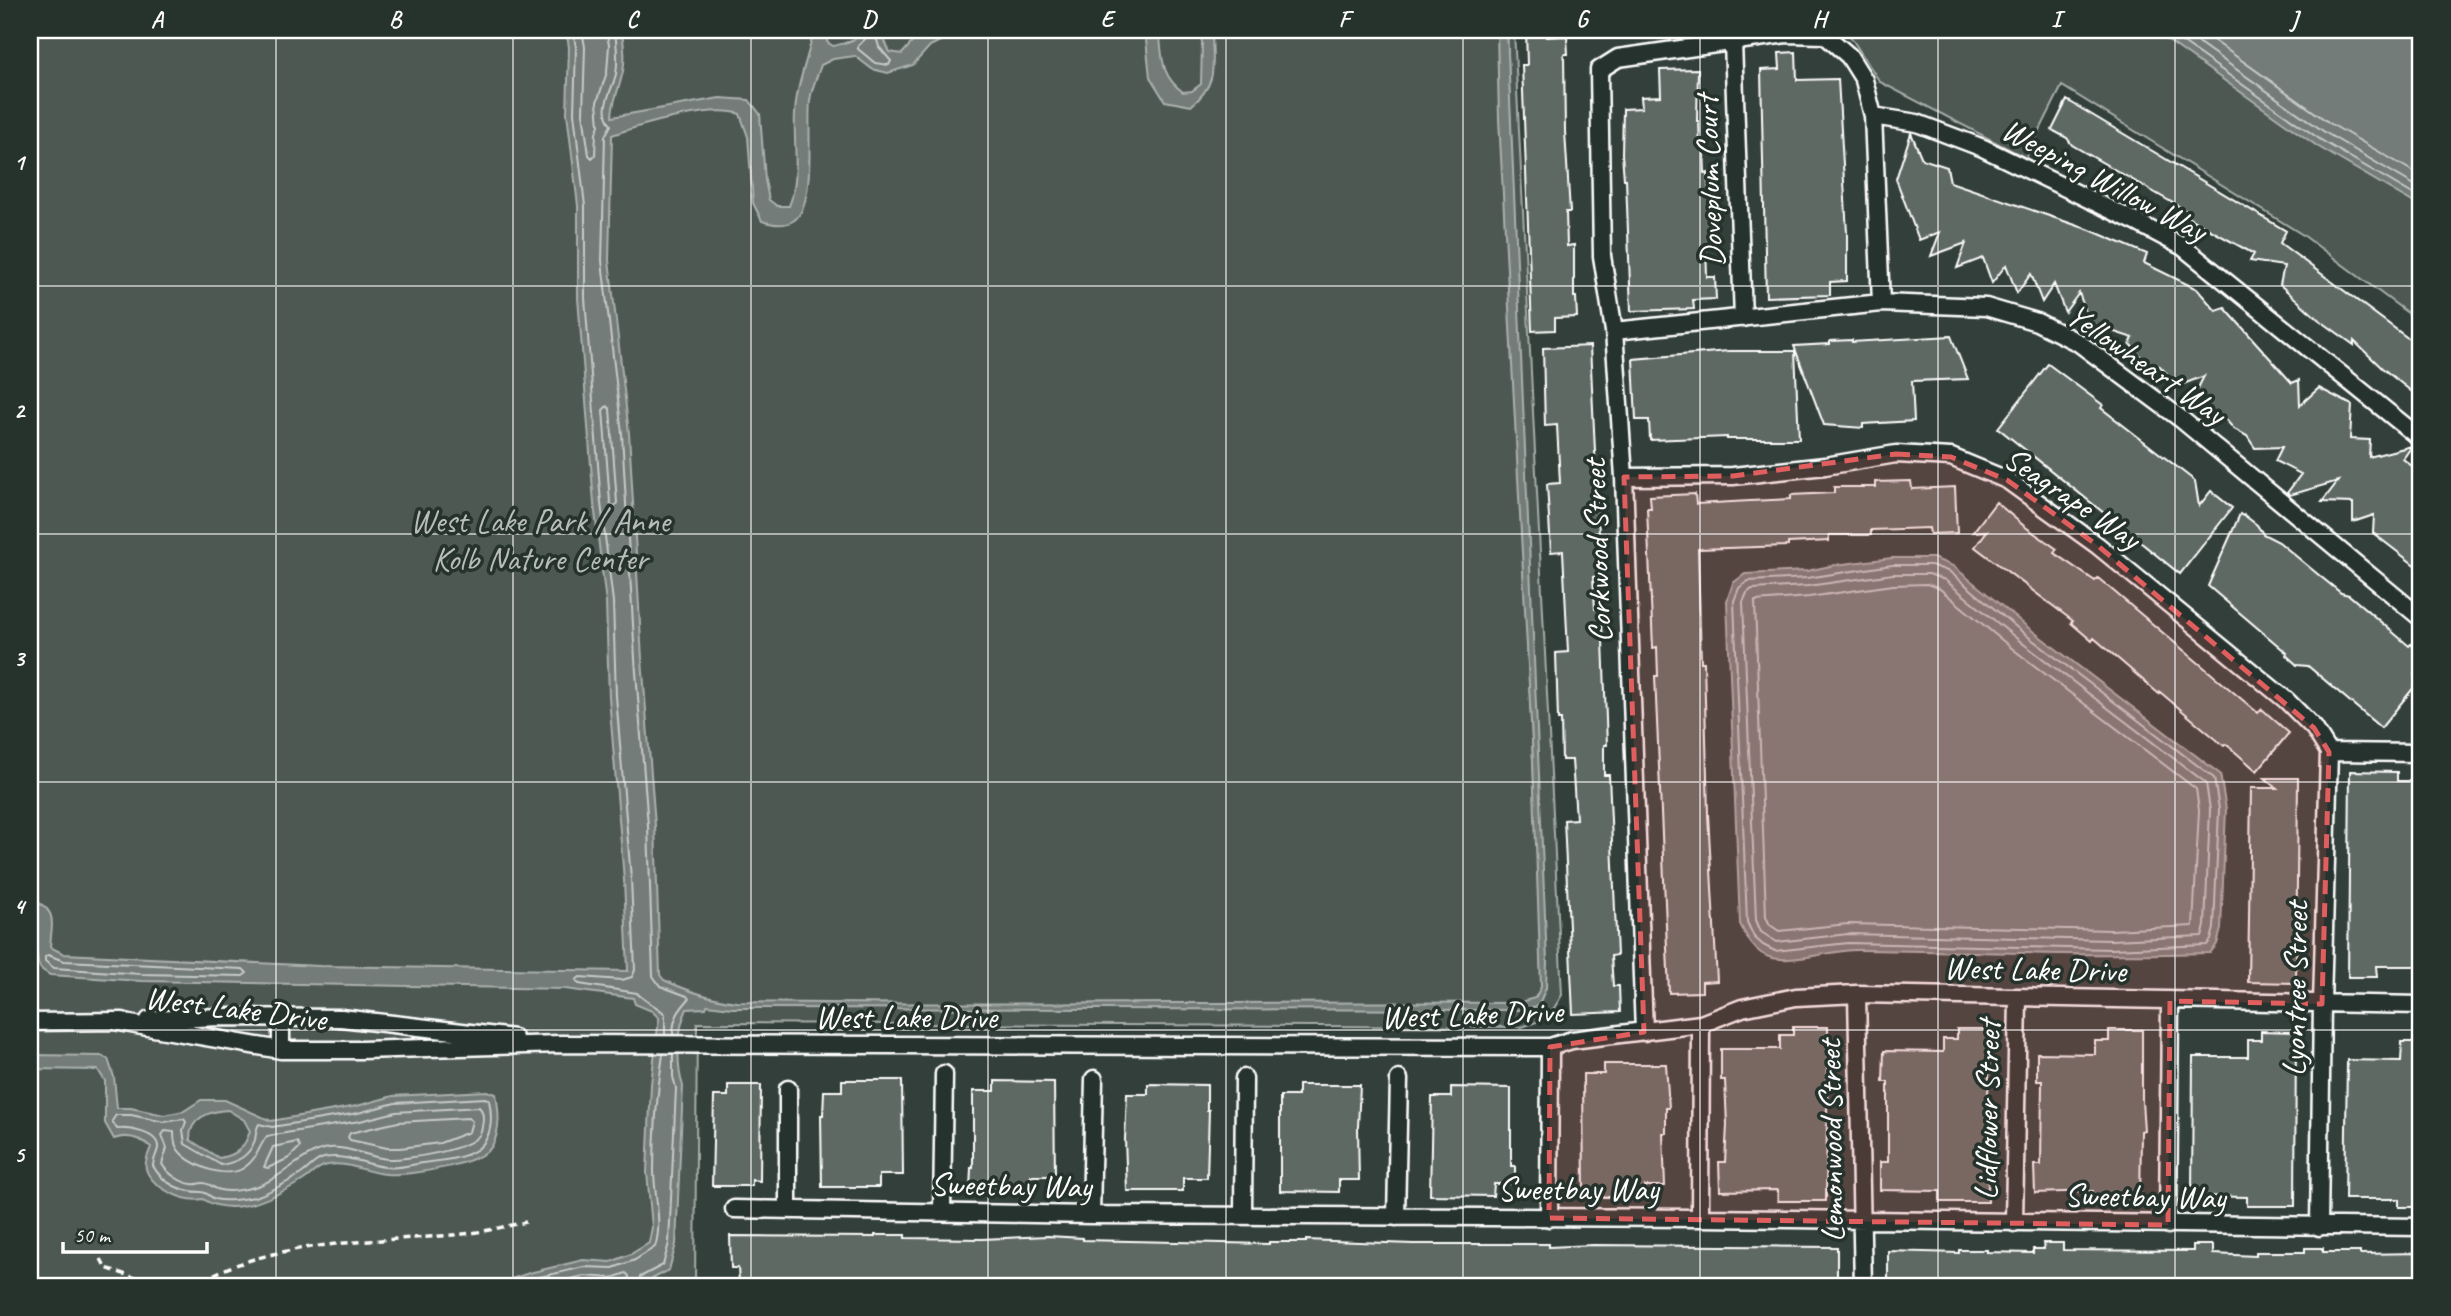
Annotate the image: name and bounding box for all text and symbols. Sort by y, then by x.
text: A [151,5,165,34]
text: B [389,5,403,34]
text: C [627,5,641,34]
text: D [862,5,878,34]
text: E [1101,5,1117,34]
text: F [1339,5,1355,34]
text: G [1576,5,1591,34]
text: H [1812,5,1830,34]
text: I [2051,5,2066,34]
text: J [2288,5,2301,34]
street label: Doveplum Court [1685,90,1733,268]
street label: Weeping Willow Way [1995,108,2217,253]
text: 1 [14,148,27,177]
street label: Yellowheart Way [2059,294,2237,436]
text: 2 [14,396,27,425]
street label: Seagrape Way [1996,437,2151,560]
street label: Corkwood Street [1573,455,1621,643]
park label: West Lake Park / Anne Kolb Nature Center [410,500,672,580]
text: 3 [14,644,27,673]
text: 4 [14,892,27,921]
street label: Lyontree Street [2272,898,2318,1077]
street label: West Lake Drive [1944,946,2129,992]
street label: West Lake Drive [143,976,331,1040]
street label: West Lake Drive [1380,990,1566,1038]
street label: West Lake Drive [815,996,999,1038]
street label: Lidflower Street [1964,1016,2010,1200]
street label: Lemonwood Street [1808,1036,1854,1242]
text: 5 [14,1140,26,1169]
street label: Sweetbay Way [930,1163,1095,1207]
street label: Sweetbay Way [1497,1168,1661,1210]
street label: Sweetbay Way [2064,1174,2229,1218]
scale bar [63,1211,206,1255]
text: 50 m [74,1222,112,1248]

